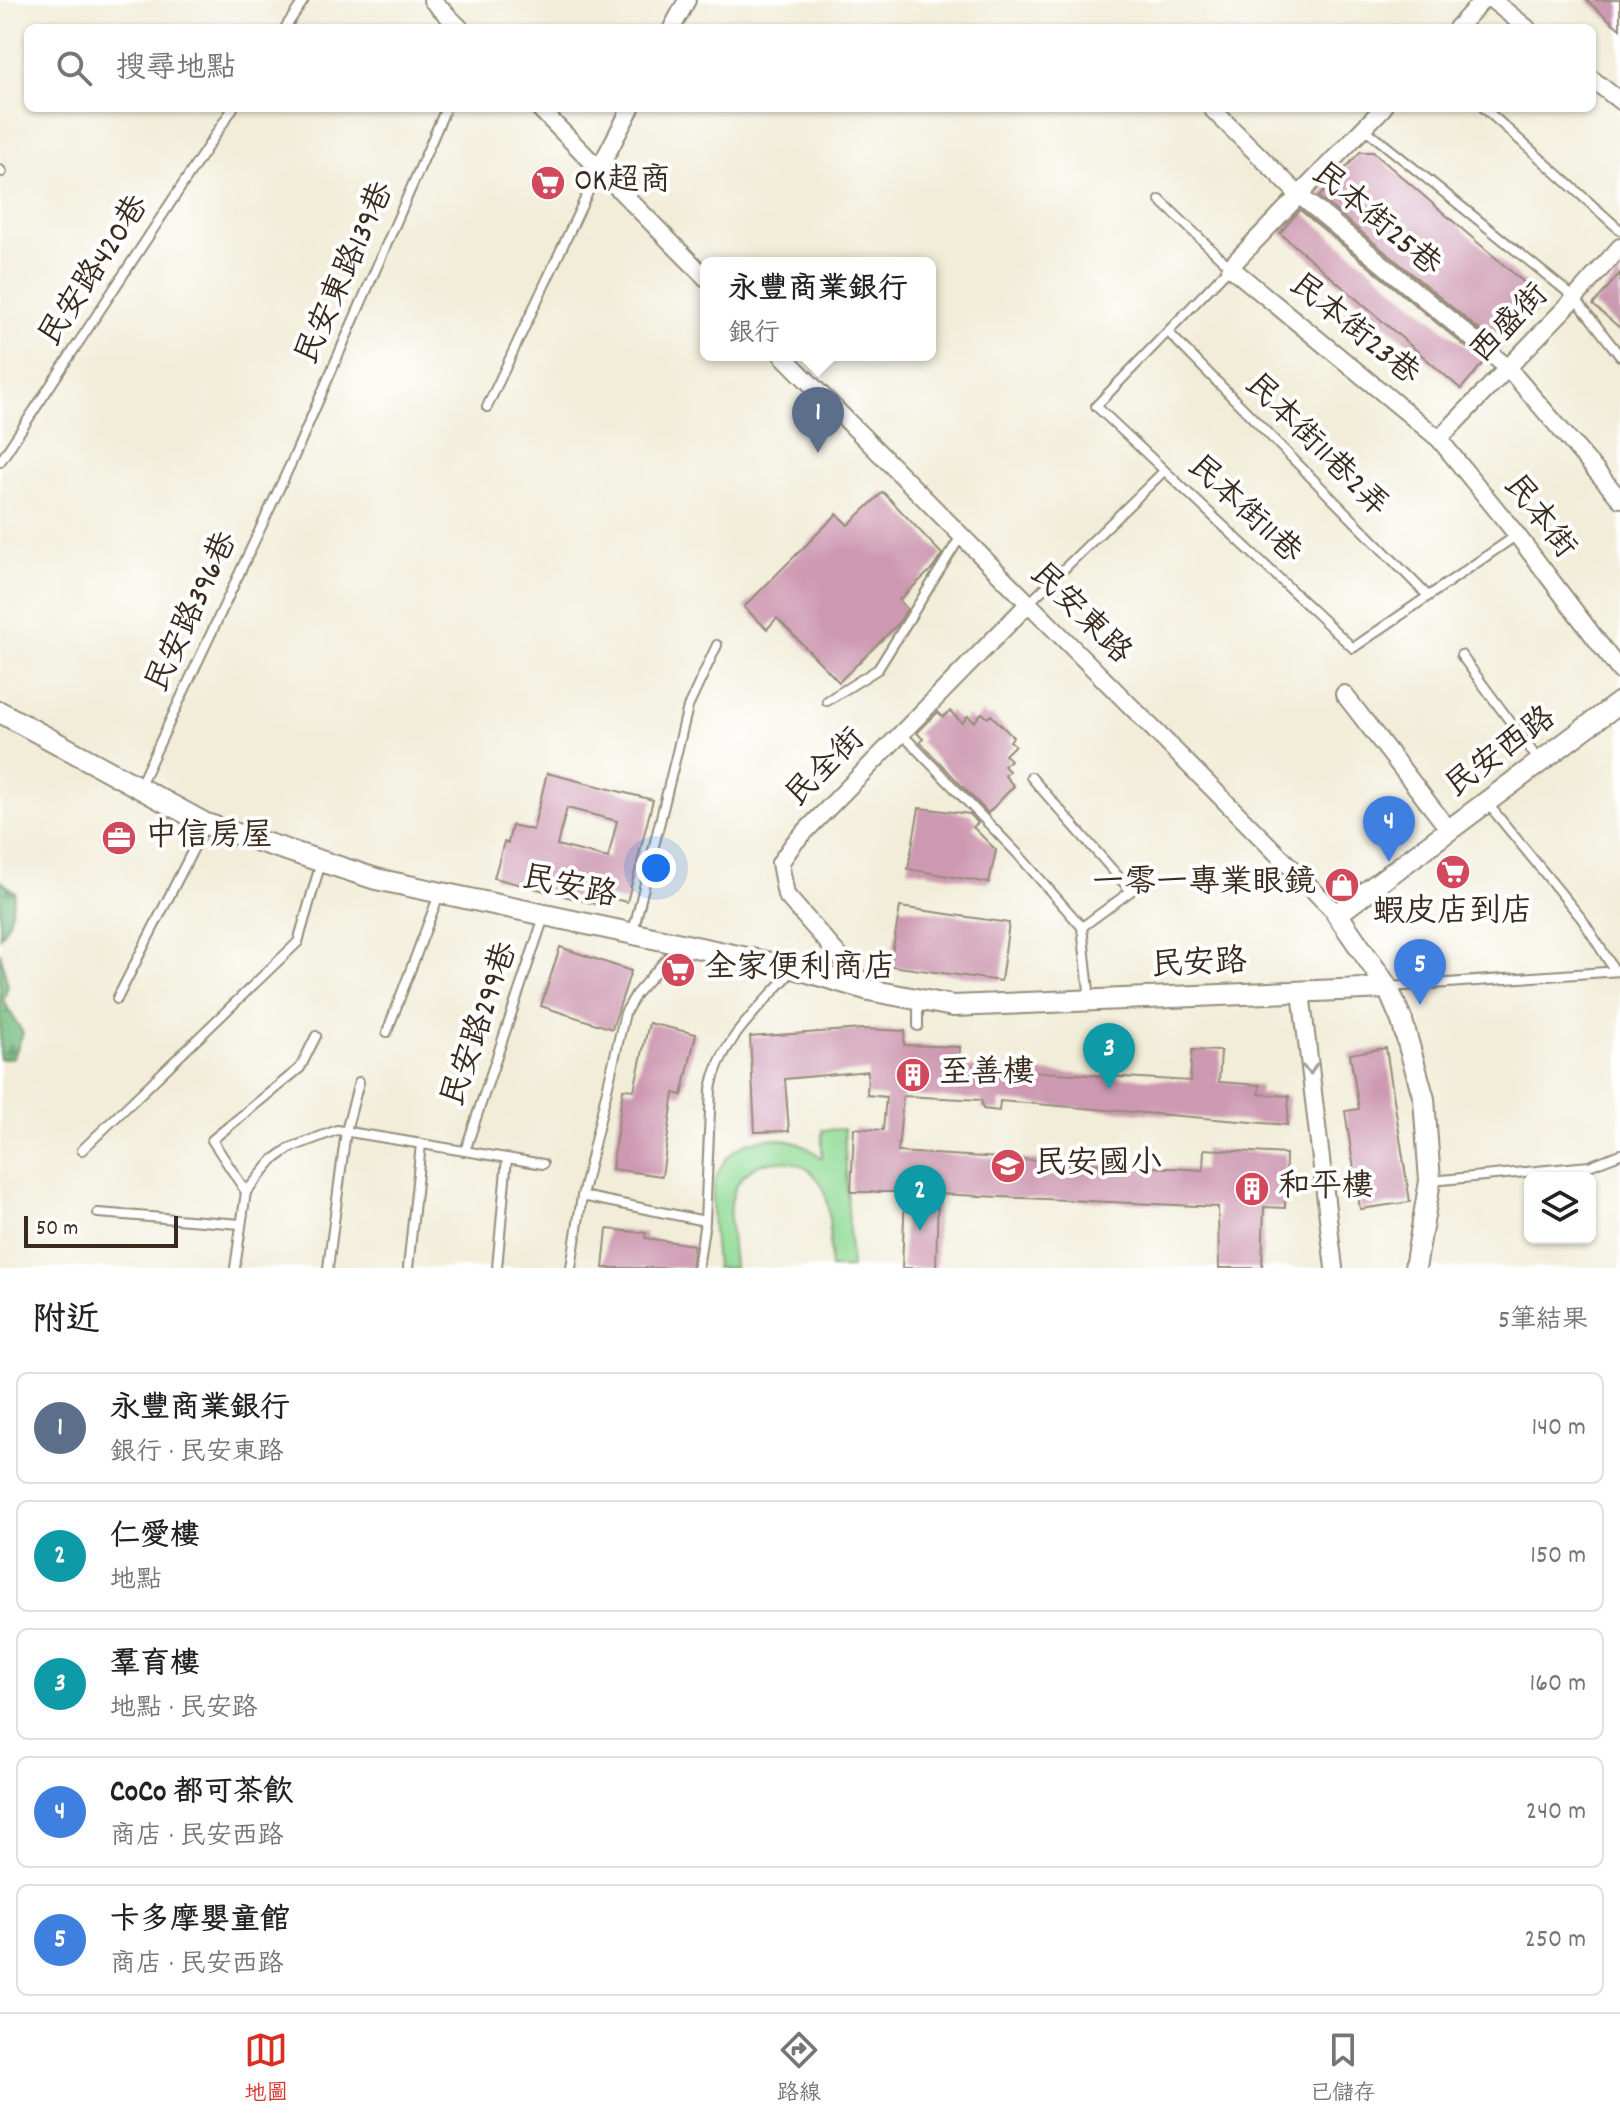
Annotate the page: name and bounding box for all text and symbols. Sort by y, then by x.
search box [24,24,1596,112]
icon: search [52,46,96,90]
text: 搜尋地點 [116,49,236,92]
street label: 民本街25巷 [1300,153,1450,289]
place label: OK超商 [574,160,671,206]
supermarket icon: OK超商 [529,164,567,202]
street label: 民安東路139巷 [286,175,408,373]
street label: 民安路420巷 [30,187,162,357]
popup [700,257,936,361]
street label: 民本街23巷 [1278,264,1428,398]
text: 永豐商業銀行 [728,270,908,313]
street label: 西盛街 [1461,274,1561,376]
text: 銀行 [728,316,780,353]
street label: 民本街11巷2弄 [1235,367,1395,527]
pin: 1 [792,387,844,453]
street label: 民本街11巷 [1178,449,1308,573]
street label: 民本街 [1490,466,1586,570]
street label: 民安路396巷 [137,525,251,701]
street label: 民安東路 [1017,553,1141,677]
street label: 民安西路 [1437,697,1567,811]
street label: 民全街 [777,719,877,819]
pin: 4 [1363,796,1415,862]
place label: 中信房屋 [145,815,273,861]
office icon: 中信房屋 [100,819,138,857]
your location [636,848,676,888]
supermarket icon: 蝦皮店到店 [1434,853,1472,891]
street label: 民安路 [517,857,621,921]
place label: 一零一專業眼鏡 [1092,862,1316,908]
shop icon: 一零一專業眼鏡 [1323,866,1361,904]
place label: 蝦皮店到店 [1373,891,1533,937]
street label: 民安路299巷 [432,937,532,1113]
pin: 5 [1394,939,1446,1005]
street label: 民安路 [1150,941,1248,991]
place label: 全家便利商店 [704,947,896,993]
supermarket icon: 全家便利商店 [659,951,697,989]
pin: 3 [1083,1023,1135,1089]
place label: 至善樓 [939,1052,1035,1098]
building icon: 至善樓 [894,1056,932,1094]
one-way arrow [1301,1062,1318,1076]
place label: 民安國小 [1034,1143,1162,1189]
school or university icon: 民安國小 [989,1147,1027,1185]
pin: 2 [894,1165,946,1231]
place label: 和平樓 [1278,1166,1374,1212]
building icon: 和平樓 [1233,1170,1271,1208]
map controls [1524,1172,1596,1244]
button: layers [1524,1172,1596,1244]
scale bar [24,1212,178,1248]
text: 50 m [36,1214,78,1245]
text: 附近 [32,1298,100,1347]
text: 5筆結果 [1498,1303,1588,1340]
text: 永豐商業銀行 [110,1389,290,1432]
text: 1 [57,1410,63,1447]
text: 140 m [1532,1410,1586,1447]
text: 銀行 · 民安東路 [110,1435,284,1472]
text: 仁愛樓 [110,1517,200,1560]
text: 2 [54,1538,66,1575]
text: 150 m [1530,1538,1586,1575]
text: 地點 [110,1563,162,1600]
text: 羣育樓 [110,1645,200,1688]
text: 3 [54,1666,66,1703]
text: 160 m [1530,1666,1586,1703]
text: 地點 · 民安路 [110,1691,258,1728]
text: CoCo 都可茶飲 [110,1773,293,1816]
text: 4 [55,1794,65,1831]
text: 240 m [1526,1794,1586,1831]
text: 商店 · 民安西路 [110,1819,284,1856]
text: 卡多摩嬰童館 [110,1901,290,1944]
text: 5 [54,1922,66,1959]
text: 250 m [1525,1922,1586,1959]
text: 商店 · 民安西路 [110,1947,284,1984]
tab: 地圖 [244,2028,288,2110]
tab: 路線 [777,2028,821,2110]
tab: 已儲存 [1310,2028,1376,2110]

